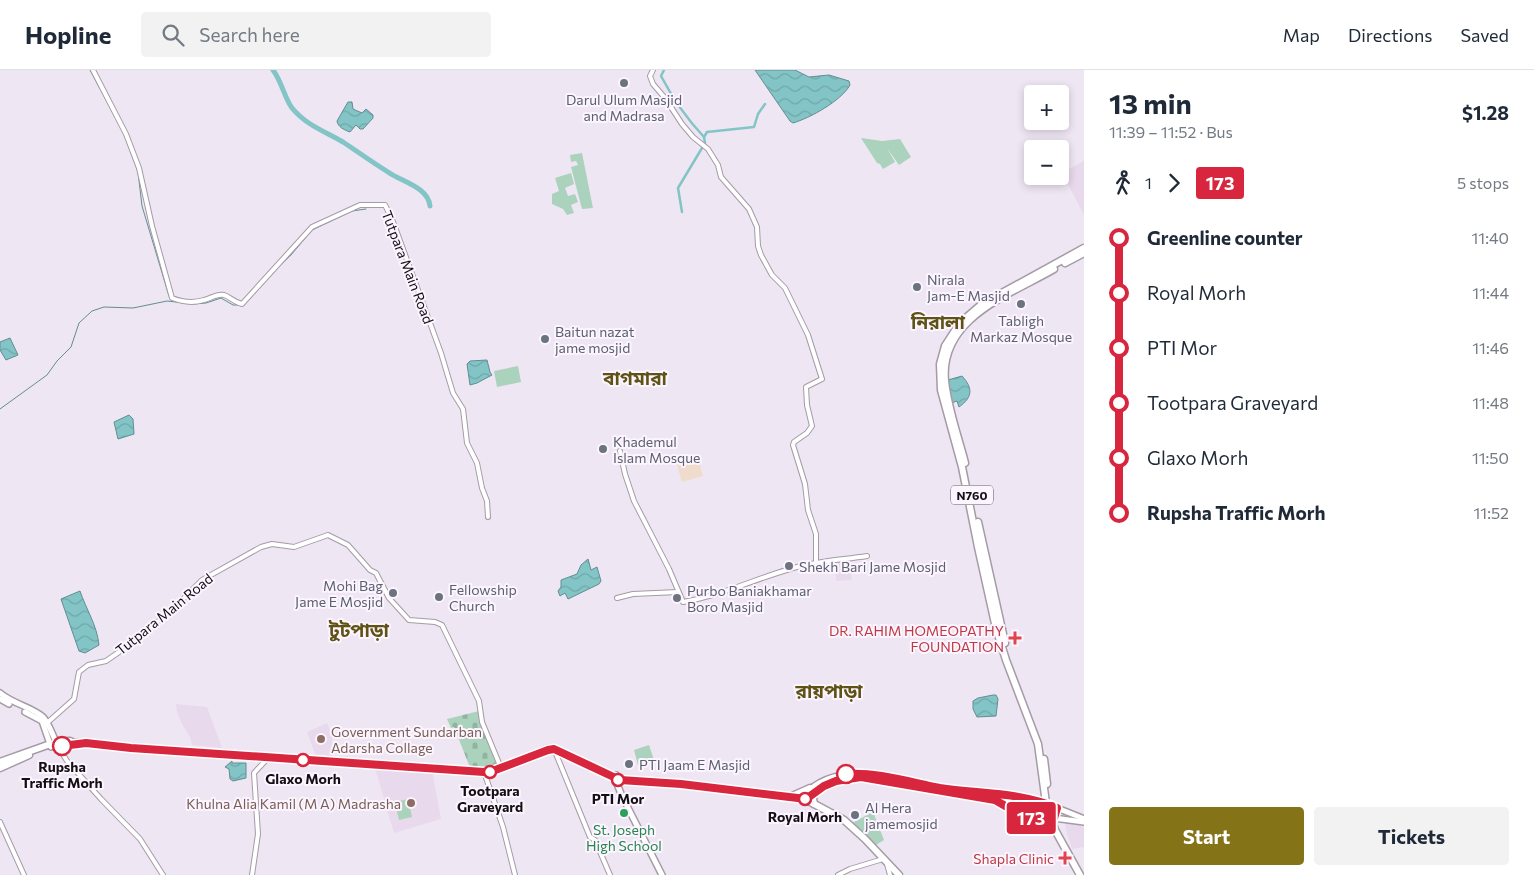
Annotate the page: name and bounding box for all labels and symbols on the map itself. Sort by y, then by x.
marker: Darul Ulum Masjid and Madrasa [618,77,630,89]
place label: Darul Ulum Masjid and Madrasa [566,91,682,124]
street label: Tutpara Main Road [379,208,437,326]
place label: Nirala Jam-E Masjid [927,271,1010,304]
marker: Nirala Jam-E Masjid [911,281,923,293]
marker: Tabligh Markaz Mosque [1015,298,1027,310]
district label: নিরালা [910,310,966,333]
place label: Tabligh Markaz Mosque [970,312,1072,345]
place label: Baitun nazat jame mosjid [555,323,635,356]
marker: Baitun nazat jame mosjid [539,333,551,345]
district label: বাগমারা [602,366,668,389]
place label: Khademul Islam Mosque [613,433,700,466]
marker: Khademul Islam Mosque [597,443,609,455]
road number: N760 [951,486,993,504]
place label: Shekh Bari Jame Mosjid [799,558,946,575]
marker: Shekh Bari Jame Mosjid [783,560,795,572]
street label: Tutpara Main Road [112,570,216,658]
place label: Mohi Bag Jame E Mosjid [295,577,383,610]
place label: Fellowship Church [449,581,517,614]
place label: Purbo Baniakhamar Boro Masjid [687,582,812,615]
marker: Mohi Bag Jame E Mosjid [387,587,399,599]
marker: Fellowship Church [433,591,445,603]
marker: Purbo Baniakhamar Boro Masjid [671,592,683,604]
district label: টুটপাড়া [328,618,389,642]
place label: DR. RAHIM HOMEOPATHY FOUNDATION [829,622,1004,655]
marker: DR. RAHIM HOMEOPATHY FOUNDATION [1008,631,1022,645]
district label: রায়পাড়া [794,679,863,702]
place label: Government Sundarban Adarsha Collage [331,723,482,756]
marker: Government Sundarban Adarsha Collage [315,733,327,745]
marker: Rupsha Traffic Morh [52,736,72,756]
marker: Glaxo Morh [296,753,310,767]
place label: PTI Jaam E Masjid [639,756,750,773]
place label: Rupsha Traffic Morh [21,758,103,791]
marker: PTI Jaam E Masjid [623,758,635,770]
unlabelled marker [836,764,856,784]
marker: Tootpara Graveyard [483,765,497,779]
place label: Glaxo Morh [265,770,341,787]
marker: PTI Mor [611,773,625,787]
place label: Tootpara Graveyard [457,782,523,815]
place label: PTI Mor [592,790,645,807]
marker: Royal Morh [798,792,812,806]
place label: Khulna Alia Kamil (M A) Madrasha [186,795,401,812]
marker: Khulna Alia Kamil (M A) Madrasha [405,797,417,809]
place label: Al Hera jamemosjid [865,799,938,832]
line badge: 173 [1002,802,1060,834]
marker: St. Joseph High School [618,807,630,819]
place label: Royal Morh [768,808,842,825]
marker: Al Hera jamemosjid [849,809,861,821]
place label: St. Joseph High School [586,821,662,854]
place label: Shapla Clinic [973,850,1054,867]
marker: Shapla Clinic [1058,851,1072,865]

